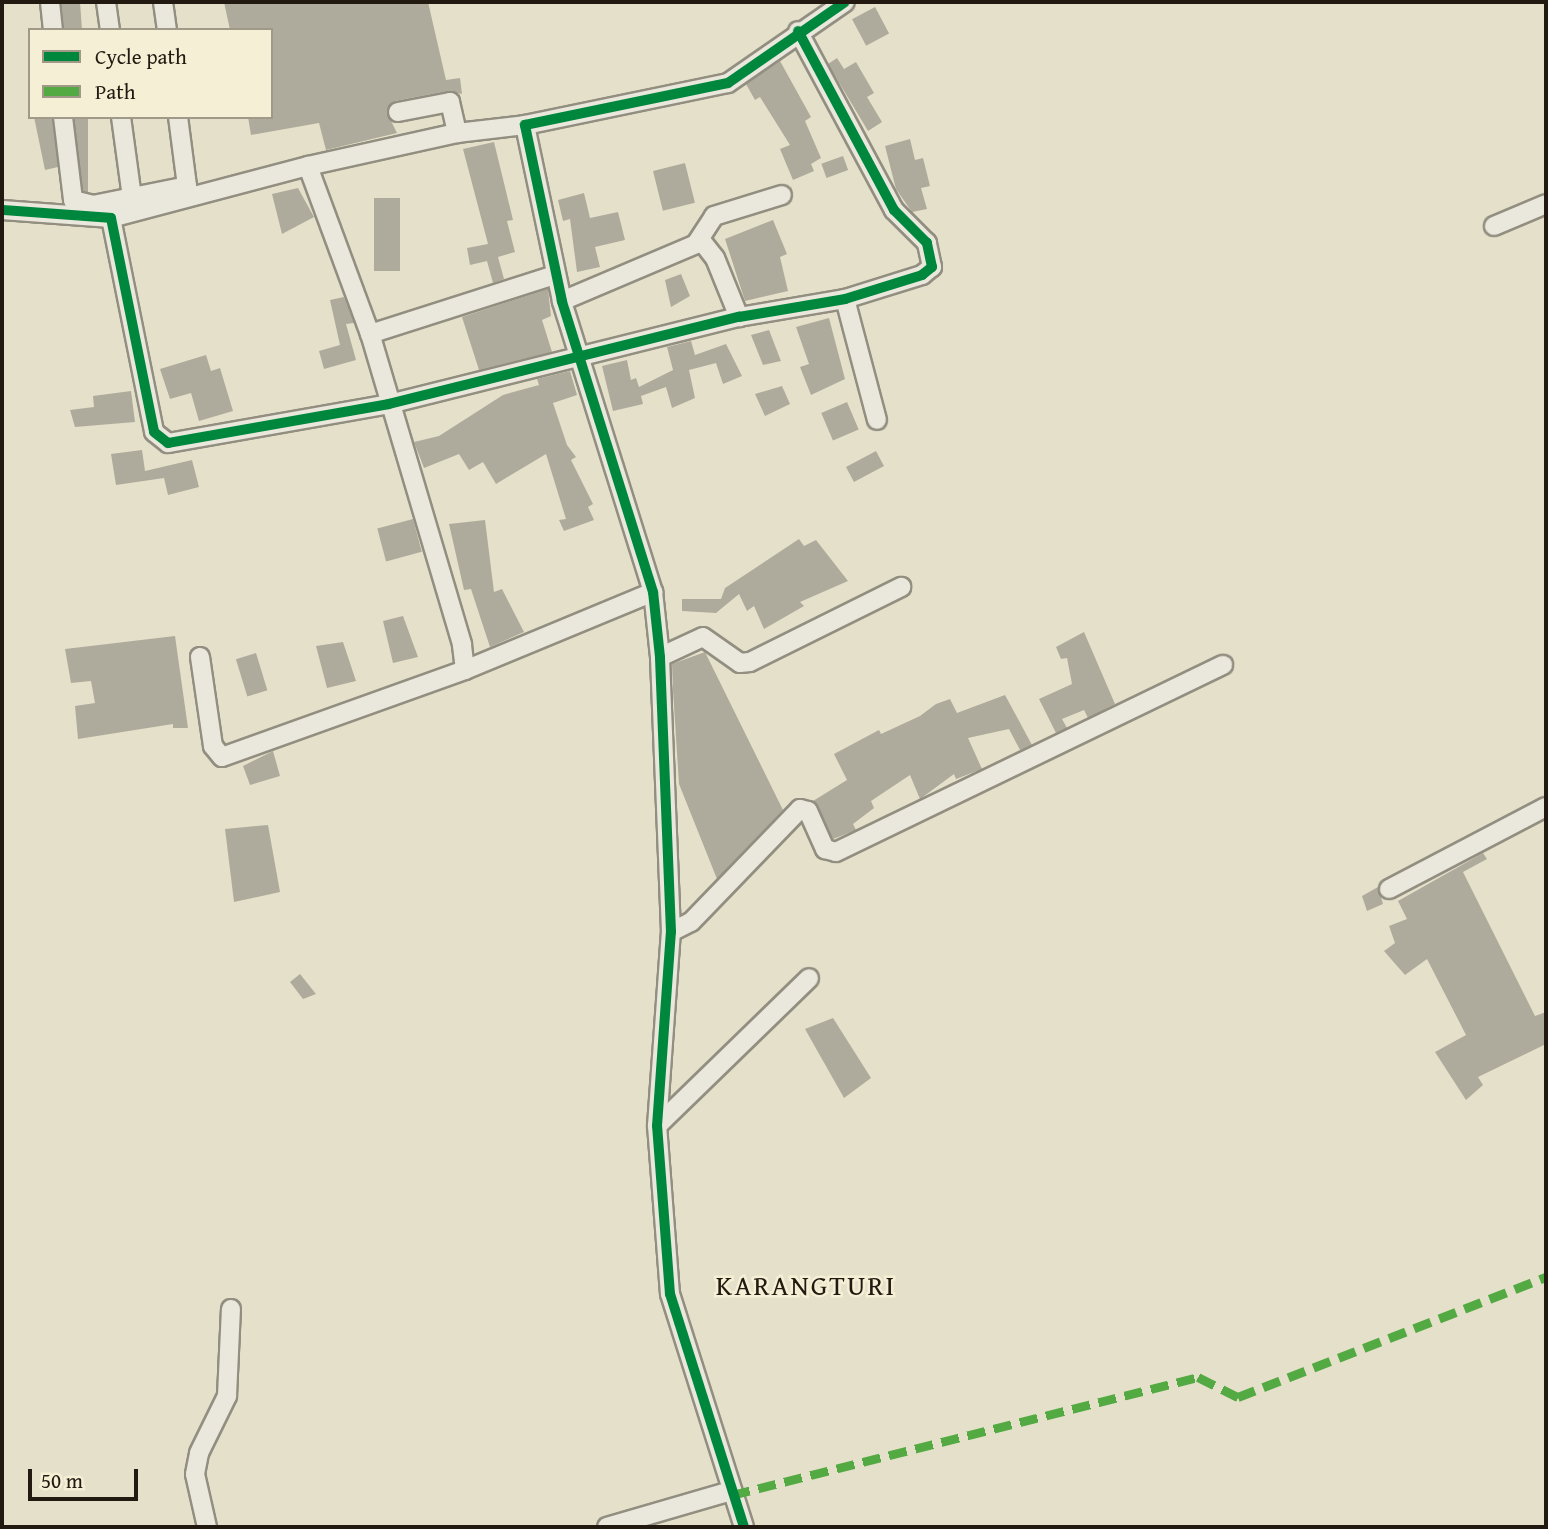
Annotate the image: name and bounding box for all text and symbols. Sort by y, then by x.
legend [28,28,273,119]
text: Cycle path [95,41,187,72]
text: Path [95,76,135,107]
district label: KARANGTURI [717,1268,895,1302]
scale bar [32,1456,142,1500]
text: 50 m [41,1465,83,1496]

